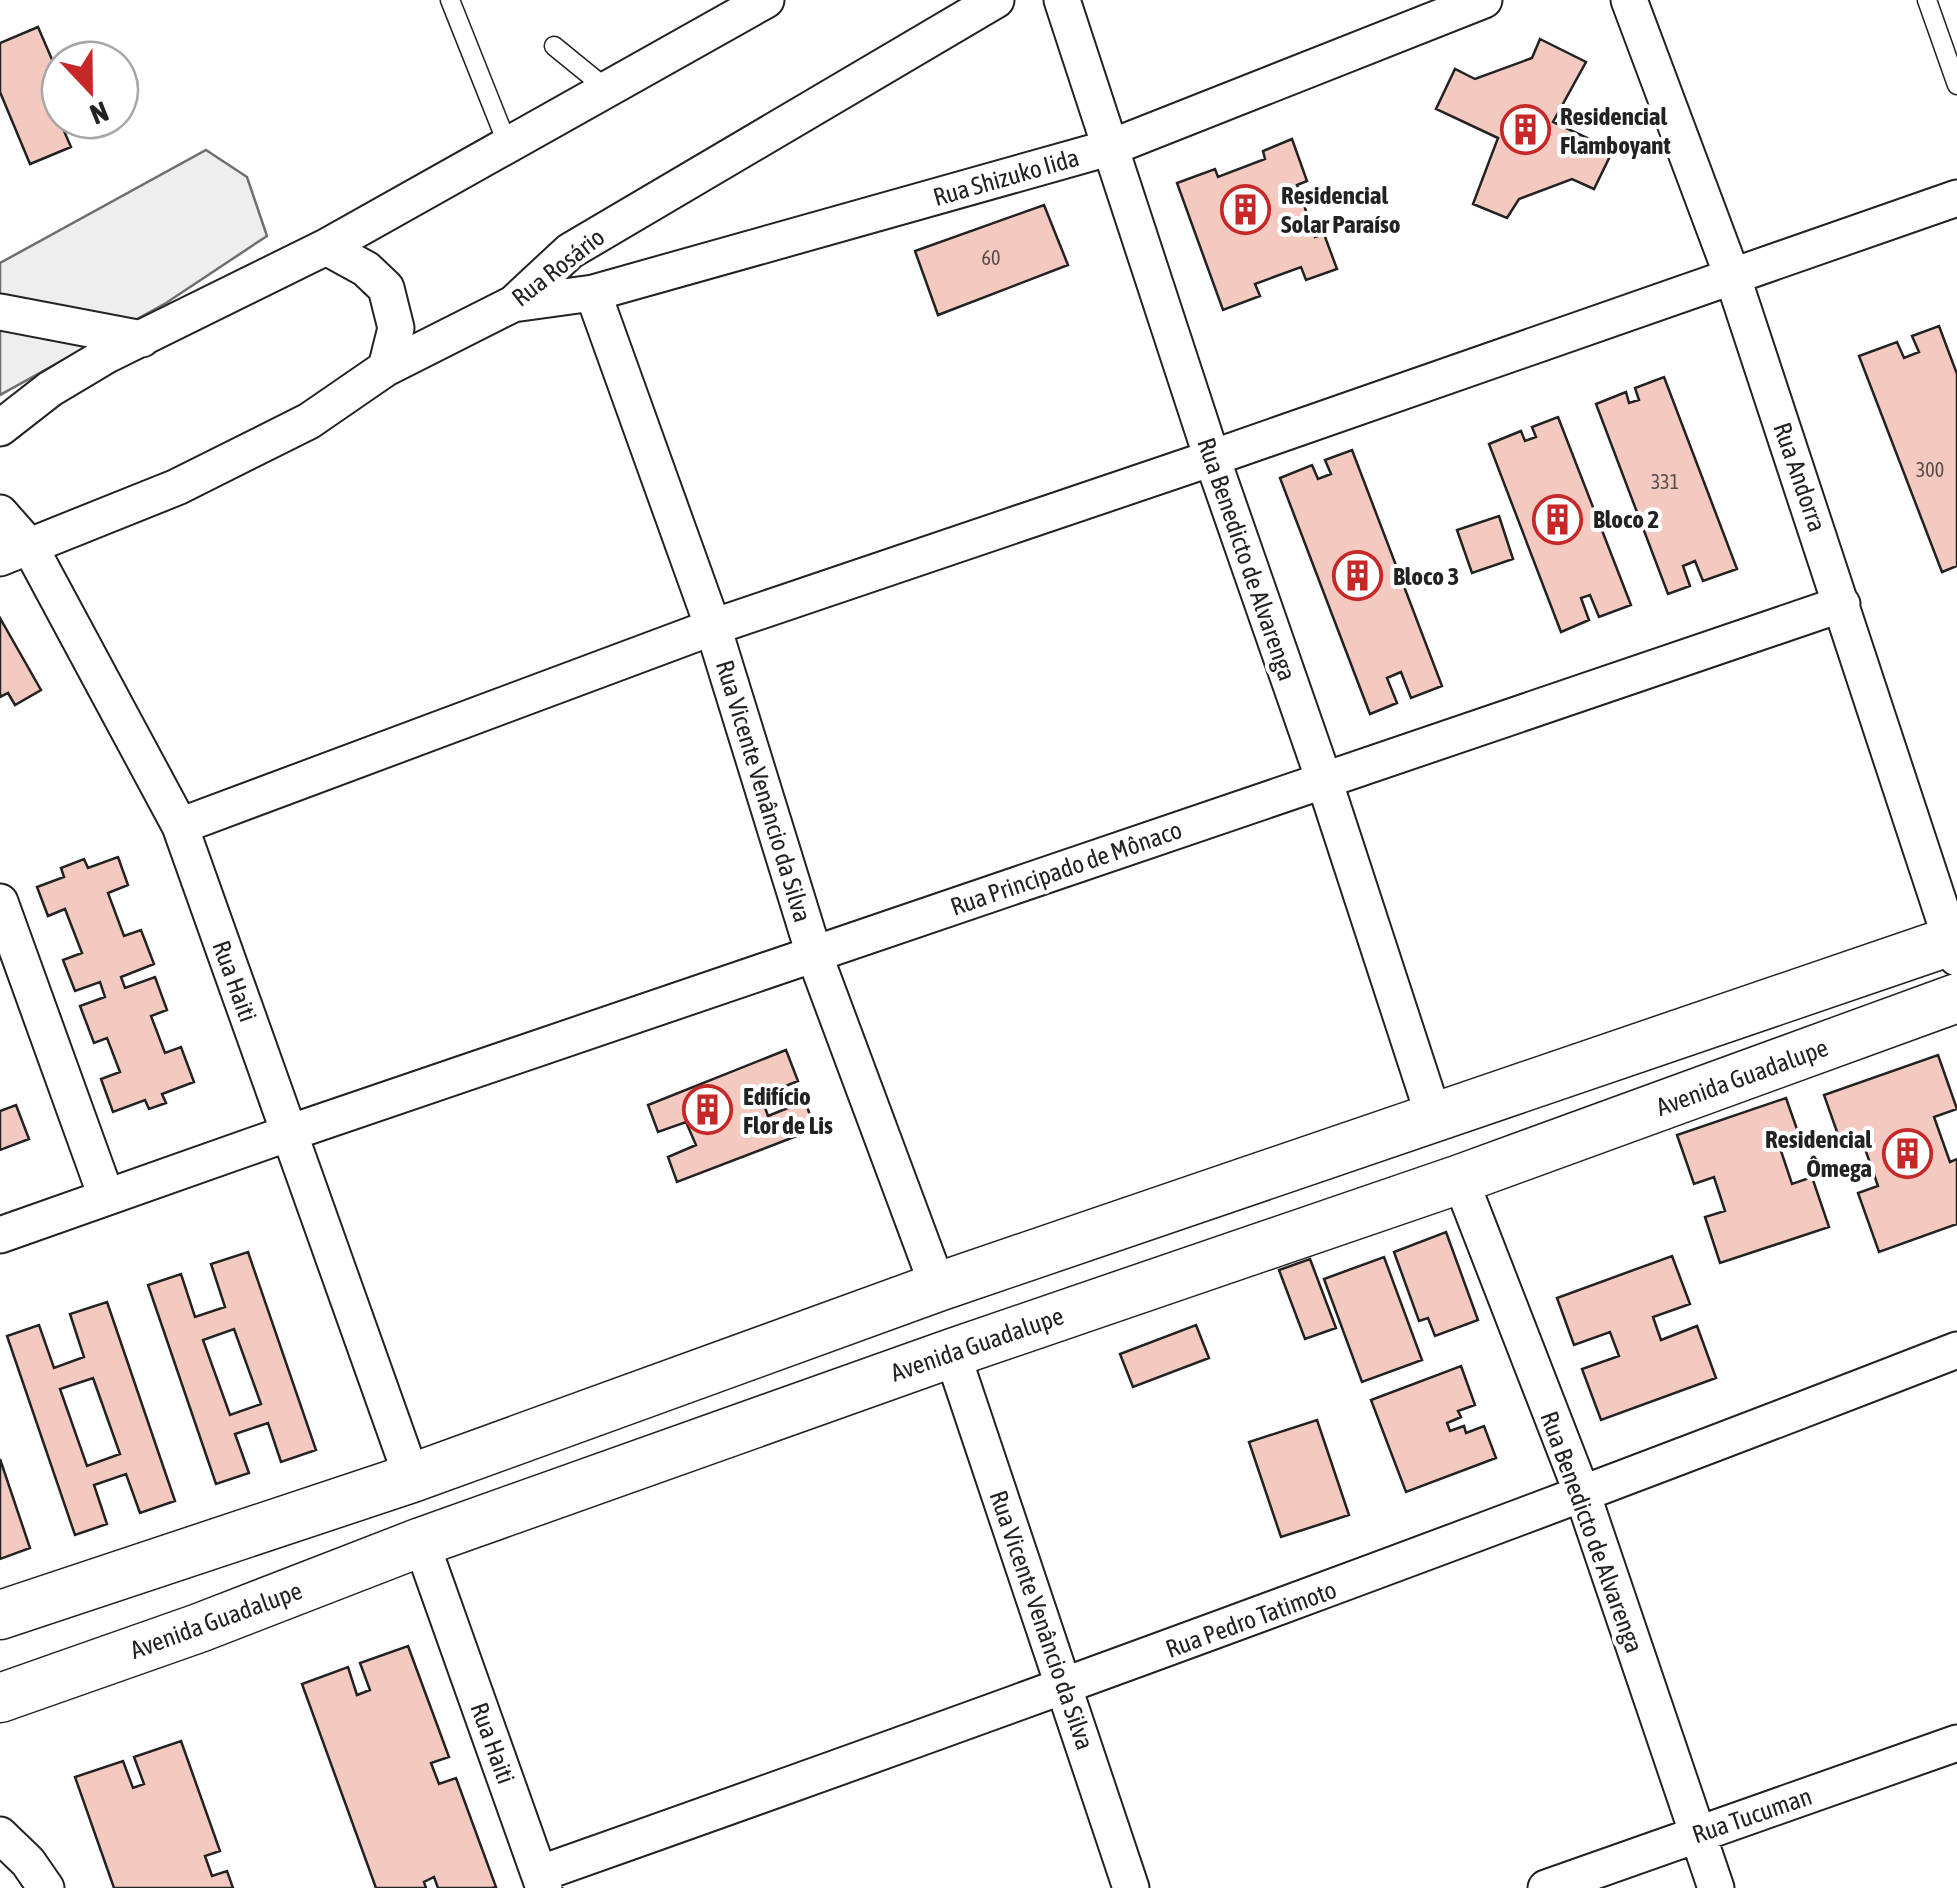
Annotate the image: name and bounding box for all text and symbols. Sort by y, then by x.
north arrow [40,40,140,140]
text: N [86,95,113,131]
place label: Residencial Flamboyant [1560,102,1671,159]
building icon: Residencial Flamboyant [1499,104,1551,156]
street label: Rua Shizuko Iida [930,143,1082,211]
place label: Residencial Solar Paraíso [1281,181,1401,238]
building icon: Residencial Solar Paraíso [1220,183,1272,235]
street label: Rua Rosário [506,222,610,312]
house number: 60 [982,246,1000,269]
street label: Rua Andorra [1768,419,1832,535]
street label: Rua Benedicto de Alvarenga [1192,434,1302,684]
house number: 300 [1916,458,1944,481]
house number: 331 [1651,470,1679,493]
building icon: Bloco 2 [1532,493,1584,545]
place label: Bloco 2 [1593,505,1659,533]
building icon: Bloco 3 [1332,550,1384,602]
place label: Bloco 3 [1393,562,1459,590]
street label: Rua Vicente Venâncio da Silva [711,657,817,925]
street label: Rua Principado de Mônaco [947,815,1185,921]
street label: Rua Haiti [207,937,263,1025]
street label: Avenida Guadalupe [1652,1033,1832,1121]
place label: Edifício Flor de Lis [743,1082,833,1139]
building icon: Edifício Flor de Lis [682,1084,734,1136]
place label: Residencial Ômega [1765,1125,1872,1182]
building icon: Residencial Ômega [1881,1127,1933,1179]
street label: Avenida Guadalupe [887,1301,1067,1387]
street label: Rua Benedicto de Alvarenga [1535,1407,1649,1657]
street label: Rua Vicente Venâncio da Silva [984,1487,1100,1753]
street label: Rua Pedro Tatimoto [1162,1575,1340,1663]
street label: Avenida Guadalupe [126,1576,306,1664]
street label: Rua Haiti [465,1699,521,1787]
street label: Rua Tucuman [1689,1781,1815,1849]

